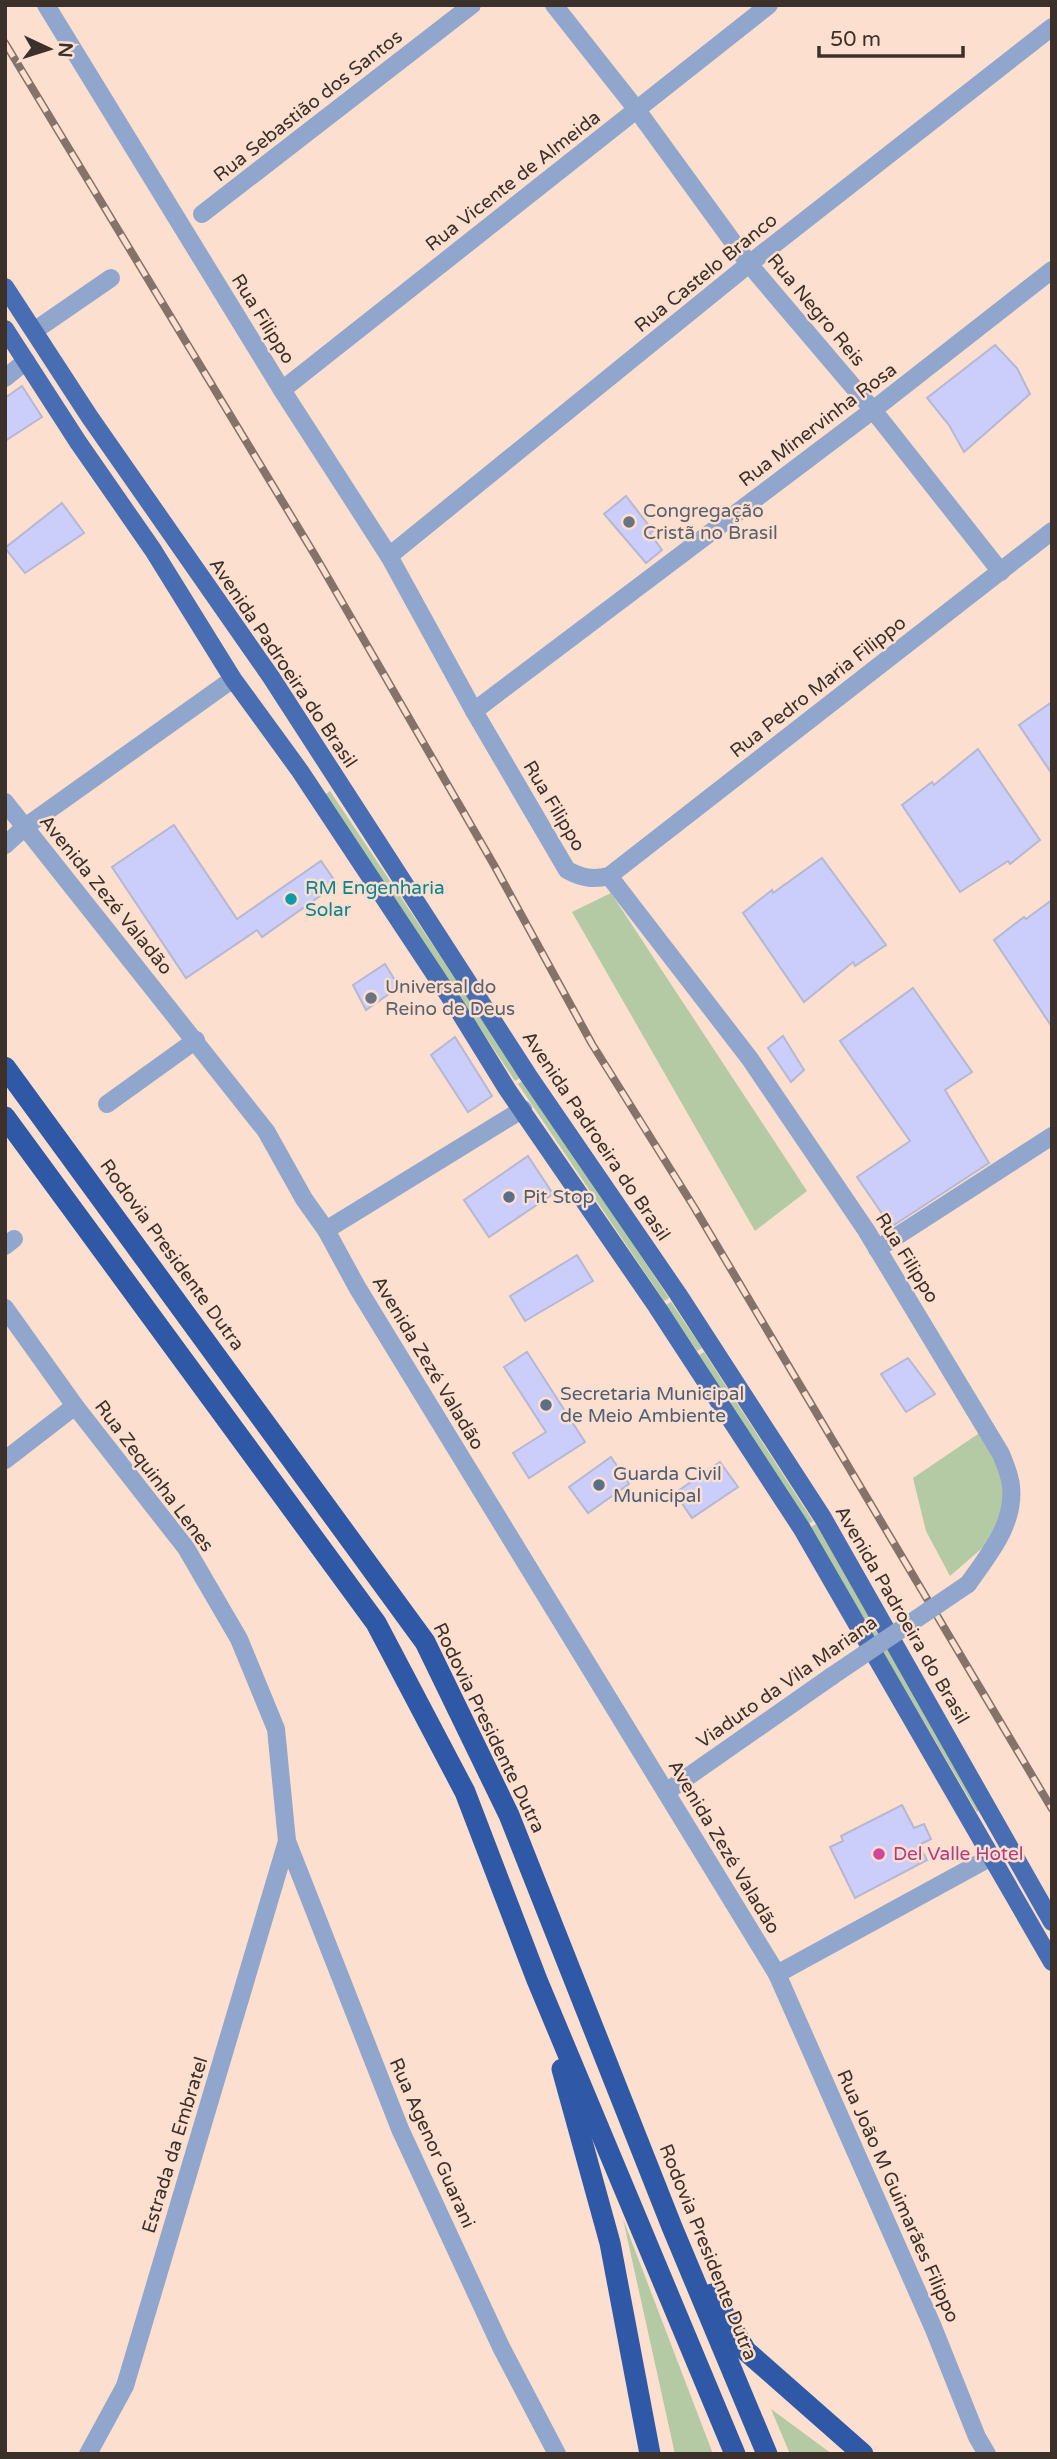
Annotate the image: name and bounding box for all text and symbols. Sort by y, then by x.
north arrow [14,14,84,84]
scale bar [819,14,962,58]
street label: Rua Sebastião dos Santos [209,26,407,186]
text: 50 m [830,27,881,52]
text: N [53,42,76,58]
street label: Rua Vicente de Almeida [421,106,605,256]
street label: Rua Castelo Branco [630,209,782,337]
street label: Rua Negro Reis [763,249,869,371]
street label: Rua Filippo [227,270,299,368]
street label: Rua Minervinha Rosa [735,359,901,491]
place label: Congregação Cristã no Brasil [643,500,778,544]
marker: Congregação Cristã no Brasil [621,514,637,530]
street label: Avenida Padroeira do Brasil [205,554,361,772]
street label: Rua Pedro Maria Filippo [726,611,910,763]
street label: Rua Filippo [518,757,590,855]
street label: Avenida Zezé Valadão [35,811,177,979]
place label: RM Engenharia Solar [305,877,445,921]
marker: RM Engenharia Solar [283,891,299,907]
place label: Universal do Reino de Deus [385,976,515,1020]
marker: Universal do Reino de Deus [363,990,379,1006]
street label: Avenida Padroeira do Brasil [518,1027,674,1245]
street label: Rodovia Presidente Dutra [95,1155,249,1355]
place label: Pit Stop [523,1186,595,1208]
marker: Pit Stop [501,1189,517,1205]
street label: Rua Filippo [871,1209,943,1307]
street label: Avenida Zezé Valadão [367,1272,489,1454]
place label: Secretaria Municipal de Meio Ambiente [560,1383,744,1427]
street label: Rua Zequinha Lenes [90,1396,218,1556]
marker: Secretaria Municipal de Meio Ambiente [538,1397,554,1413]
place label: Guarda Civil Municipal [613,1463,722,1507]
marker: Guarda Civil Municipal [591,1477,607,1493]
street label: Avenida Padroeira do Brasil [830,1502,974,1728]
street label: Viaduto da Vila Mariana [693,1611,881,1753]
street label: Rodovia Presidente Dutra [428,1619,550,1837]
street label: Avenida Zezé Valadão [663,1756,785,1938]
place label: Del Valle Hotel [893,1843,1023,1865]
marker: Del Valle Hotel [871,1846,887,1862]
street label: Estrada da Embratel [138,2054,212,2236]
street label: Rua Agenor Guarani [385,2055,479,2231]
street label: Rua João M Guimarães Filippo [832,2066,964,2326]
street label: Rodovia Presidente Dutra [655,2141,761,2363]

